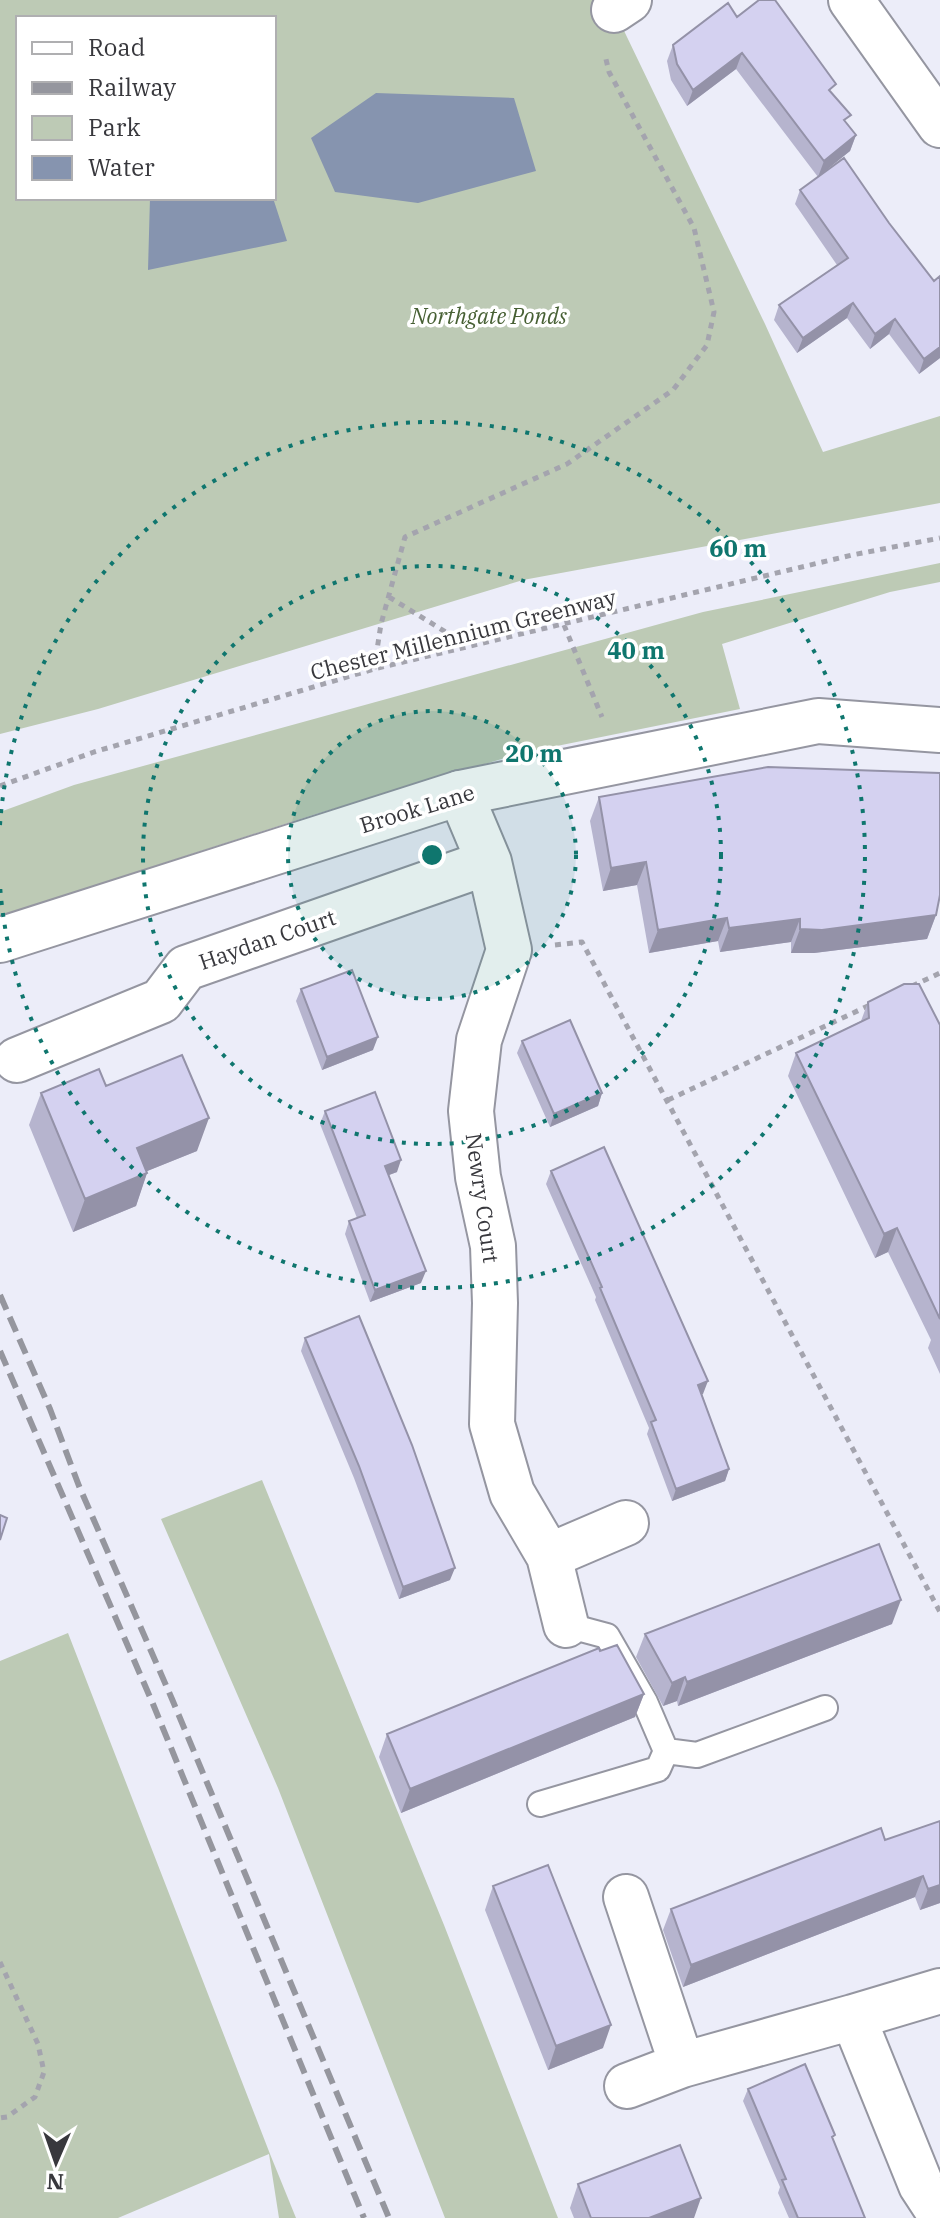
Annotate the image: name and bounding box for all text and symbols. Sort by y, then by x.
legend [16,16,276,200]
text: Road [88,31,145,63]
text: Railway [88,71,176,103]
text: Park [88,111,140,143]
text: Water [88,151,155,183]
park label: Northgate Ponds [410,301,568,330]
text: 60 m [709,532,767,564]
street label: Chester Millennium Greenway [307,582,619,686]
text: 40 m [607,634,665,666]
text: 20 m [505,737,563,769]
street label: Brook Lane [356,777,478,839]
centre of rings [418,841,446,869]
street label: Haydan Court [195,902,340,976]
street label: Newry Court [460,1131,507,1265]
north arrow [16,2122,96,2202]
text: N [46,2168,64,2197]

